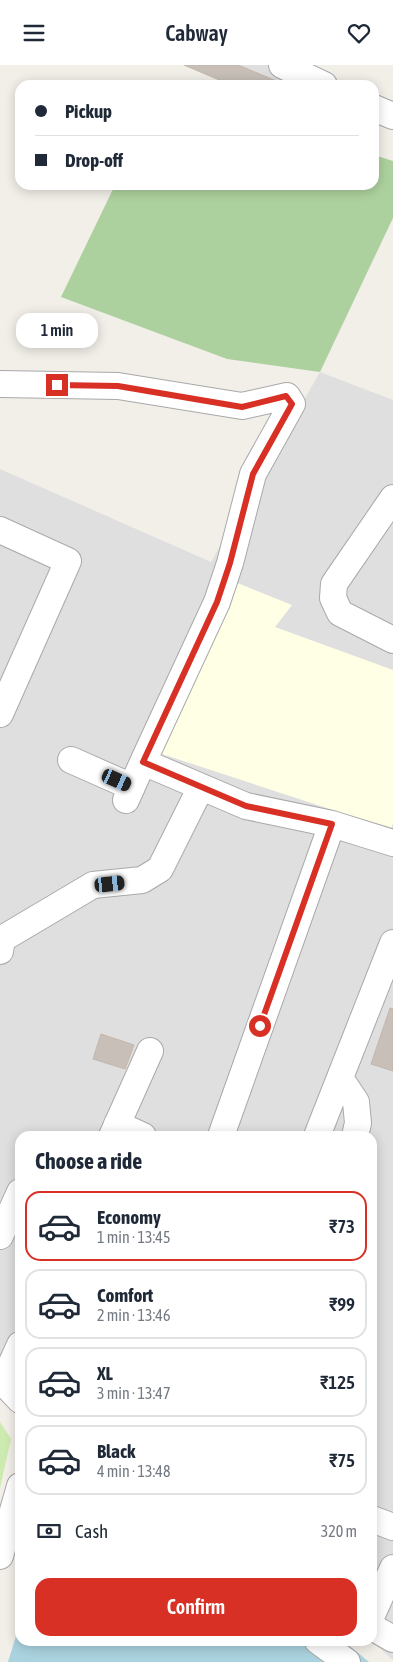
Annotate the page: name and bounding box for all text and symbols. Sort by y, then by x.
icon: menu [20,19,48,47]
icon: heart [345,19,373,47]
text: Cabway [165,20,228,46]
text: Pickup [65,100,112,122]
text: Drop-off [65,149,123,171]
callout: 1 min [16,313,98,347]
text: 1 min [41,321,73,339]
route end [46,374,68,396]
car [100,767,133,793]
car [94,875,125,893]
route start [249,1015,271,1037]
text: Choose a ride [35,1148,142,1174]
icon: car [37,1204,82,1249]
text: Economy [97,1206,161,1228]
text: ₹73 [329,1215,355,1237]
text: 1 min · 13:45 [97,1228,170,1246]
icon: car [37,1282,82,1327]
text: Comfort [97,1284,153,1306]
text: ₹99 [329,1293,355,1315]
text: 2 min · 13:46 [97,1306,170,1324]
icon: car [37,1360,82,1405]
text: XL [97,1362,113,1384]
text: ₹125 [320,1371,355,1393]
text: 3 min · 13:47 [97,1384,170,1402]
icon: car [37,1438,82,1483]
text: Black [97,1440,135,1462]
text: ₹75 [329,1449,355,1471]
text: 4 min · 13:48 [97,1462,170,1480]
icon: cash [35,1517,63,1545]
text: Cash [75,1520,108,1542]
text: 320 m [321,1522,357,1540]
button: Confirm [35,1578,357,1636]

